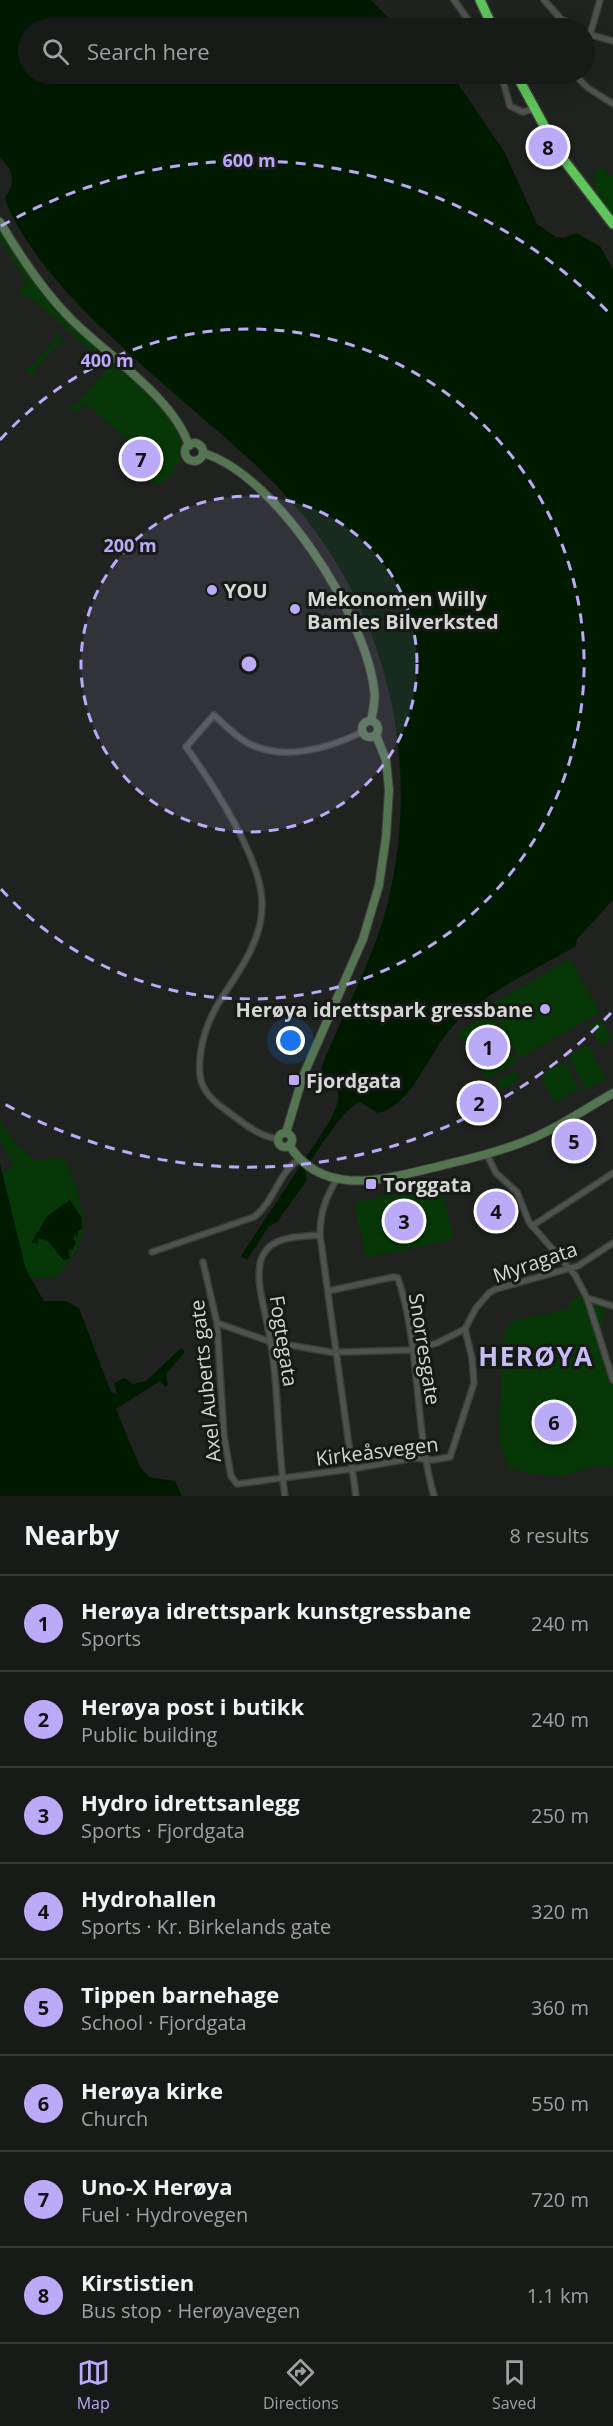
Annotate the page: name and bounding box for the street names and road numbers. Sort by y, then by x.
street label: Myragata [489,1235,581,1289]
street label: Snorresgate [403,1291,447,1407]
street label: Fogtegata [263,1294,305,1388]
street label: Axel Auberts gate [183,1298,227,1464]
street label: Kirkeåsvegen [314,1430,440,1472]

